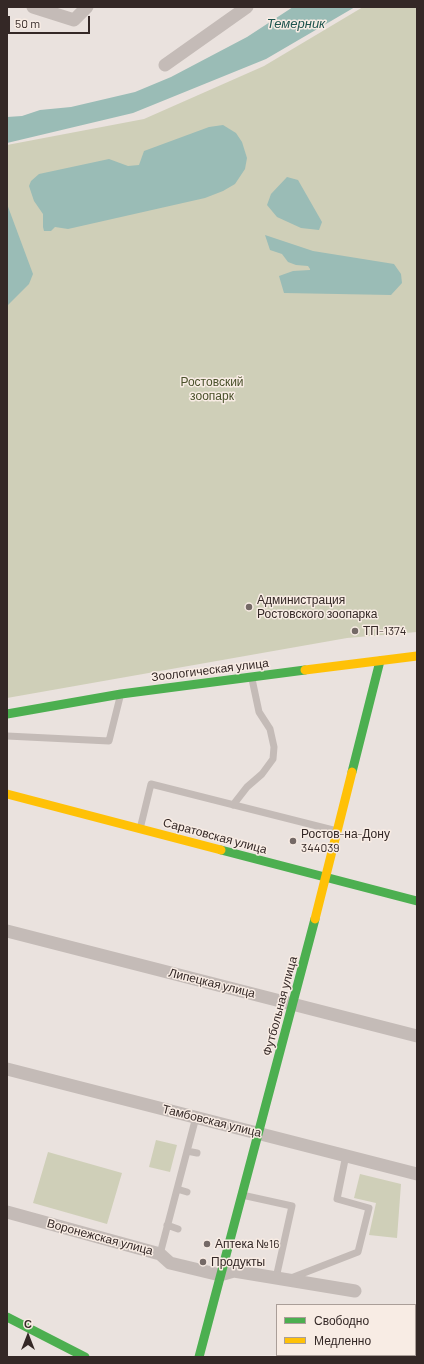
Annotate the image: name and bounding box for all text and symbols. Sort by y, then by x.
scale bar [10,8,92,34]
text: 50 m [15,16,40,30]
water label: Темерник [267,16,325,32]
park label: Ростовский зоопарк [180,375,244,403]
place label: Администрация Ростовского зоопарка [257,593,377,621]
marker: Администрация Ростовского зоопарка [244,602,254,612]
place label: ТП-1374 [363,624,406,638]
marker: ТП-1374 [350,626,360,636]
street label: Зоологическая улица [150,656,270,684]
street label: Саратовская улица [162,815,268,857]
place label: Ростов-на-Дону 344039 [301,827,390,855]
marker: Ростов-на-Дону 344039 [288,836,298,846]
street label: Футбольная улица [260,955,300,1057]
street label: Липецкая улица [167,965,257,1001]
street label: Тамбовская улица [161,1102,263,1140]
street label: Воронежская улица [45,1216,155,1258]
place label: Аптека №16 [215,1237,279,1251]
marker: Аптека №16 [202,1239,212,1249]
place label: Продукты [211,1255,265,1269]
marker: Продукты [198,1257,208,1267]
legend [276,1304,416,1356]
text: Свободно [314,1313,369,1327]
north arrow [8,1316,48,1356]
text: С [24,1317,32,1330]
text: Медленно [314,1333,371,1347]

